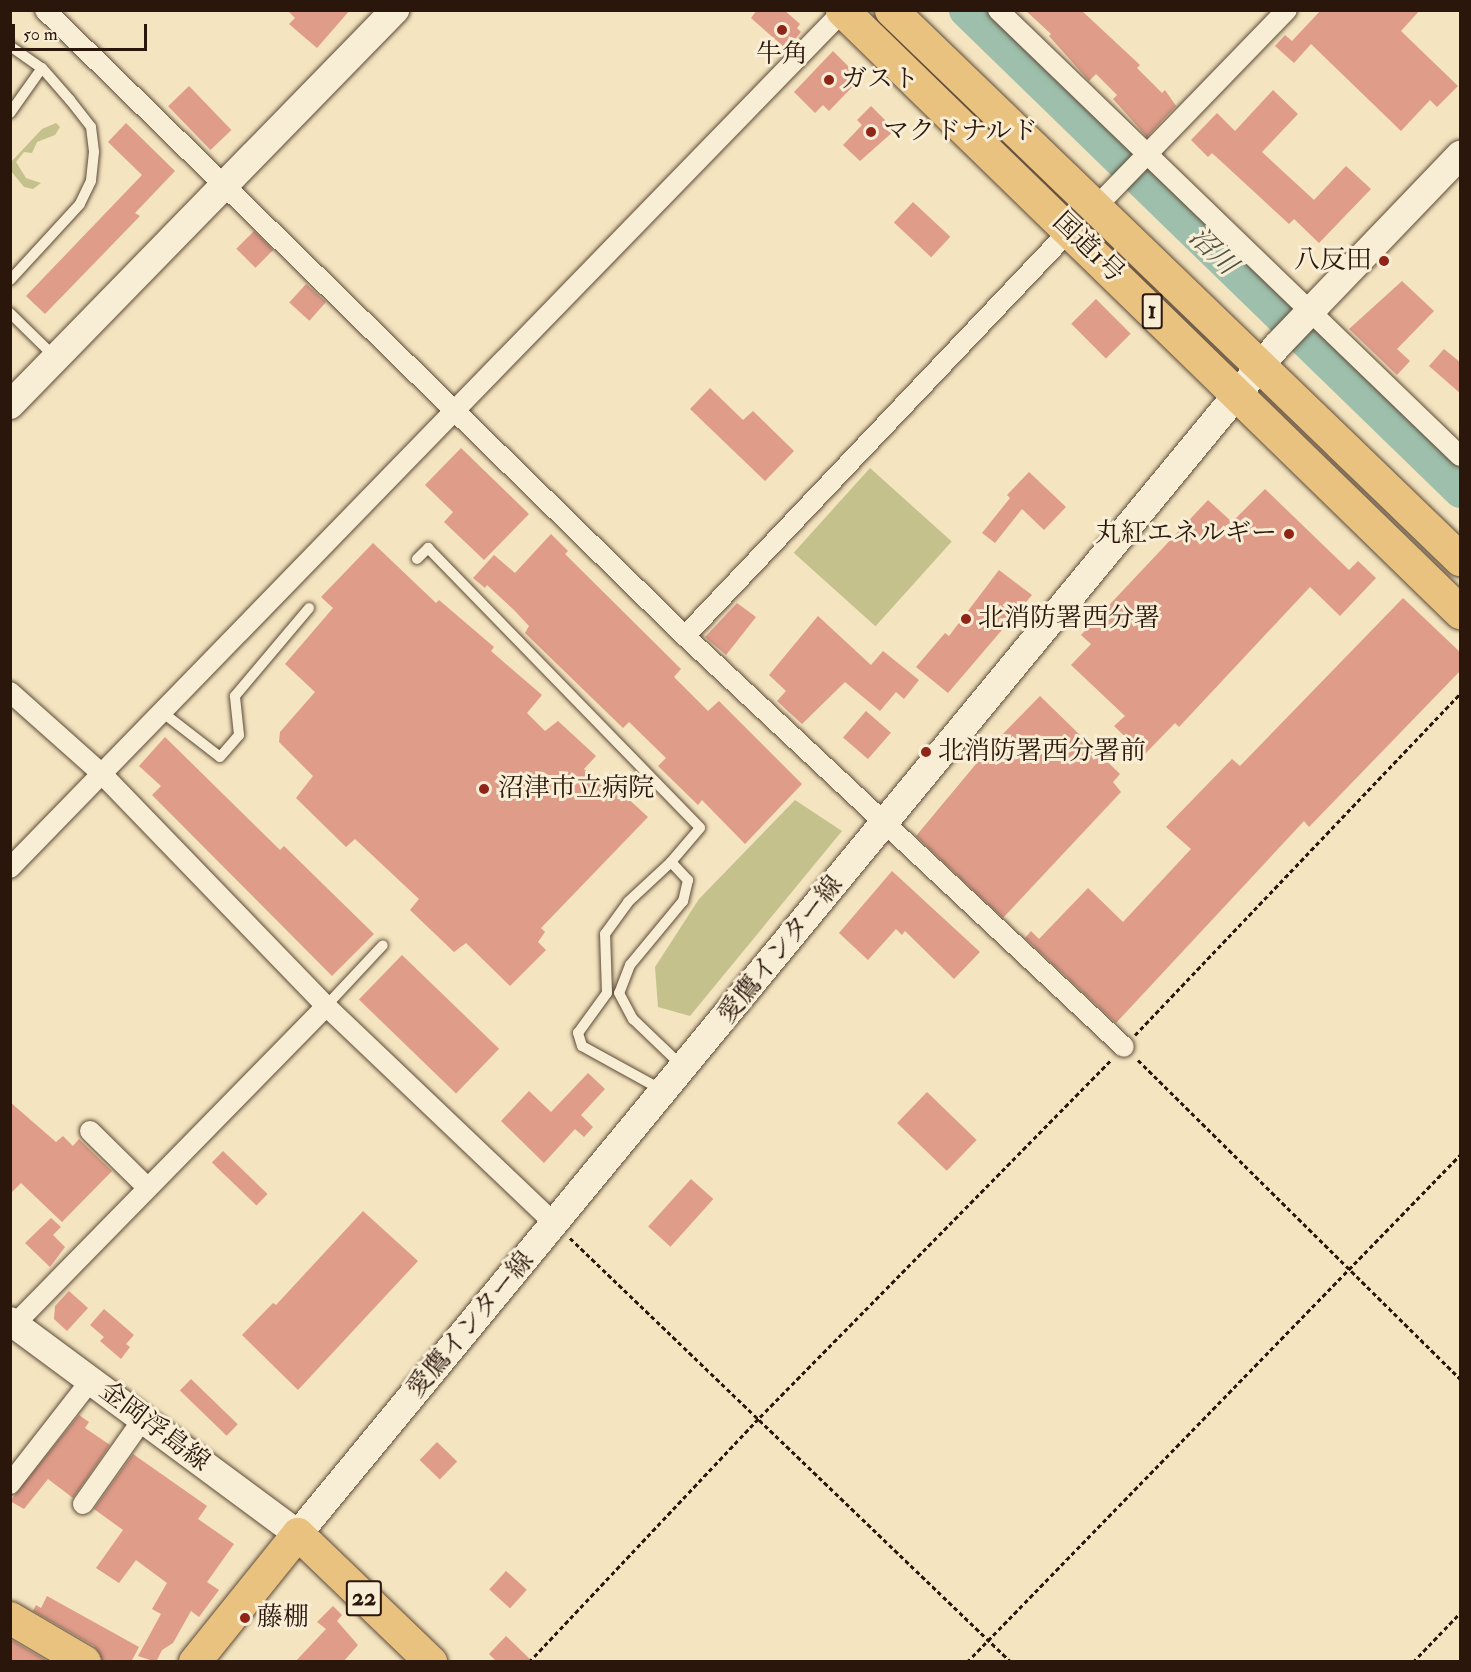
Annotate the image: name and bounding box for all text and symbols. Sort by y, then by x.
scale bar [15,12,150,50]
text: 50 m [23,23,58,46]
marker: 牛角 [775,23,789,37]
place label: 牛角 [756,39,808,71]
place label: ガスト [841,64,919,96]
marker: ガスト [822,73,836,87]
place label: マクドナルド [883,116,1039,148]
marker: マクドナルド [864,125,878,139]
street label: 国道1号 [1046,206,1130,290]
water label: 沼川 [1182,221,1244,281]
place label: 八反田 [1294,245,1372,277]
marker: 八反田 [1377,254,1391,268]
road number: 1 [1142,290,1162,332]
place label: 丸紅エネルギー [1095,518,1277,550]
marker: 丸紅エネルギー [1282,527,1296,541]
place label: 北消防署西分署 [978,603,1160,635]
marker: 北消防署西分署 [959,612,973,626]
place label: 北消防署西分署前 [938,736,1146,768]
marker: 北消防署西分署前 [919,745,933,759]
place label: 沼津市立病院 [498,773,654,805]
marker: 沼津市立病院 [475,780,493,798]
street label: 愛鷹インター線 [712,869,850,1031]
street label: 愛鷹インター線 [401,1245,541,1405]
street label: 金岡浮島線 [93,1375,215,1479]
road number: 22 [344,1577,384,1619]
place label: 藤棚 [257,1602,309,1634]
marker: 藤棚 [238,1611,252,1625]

